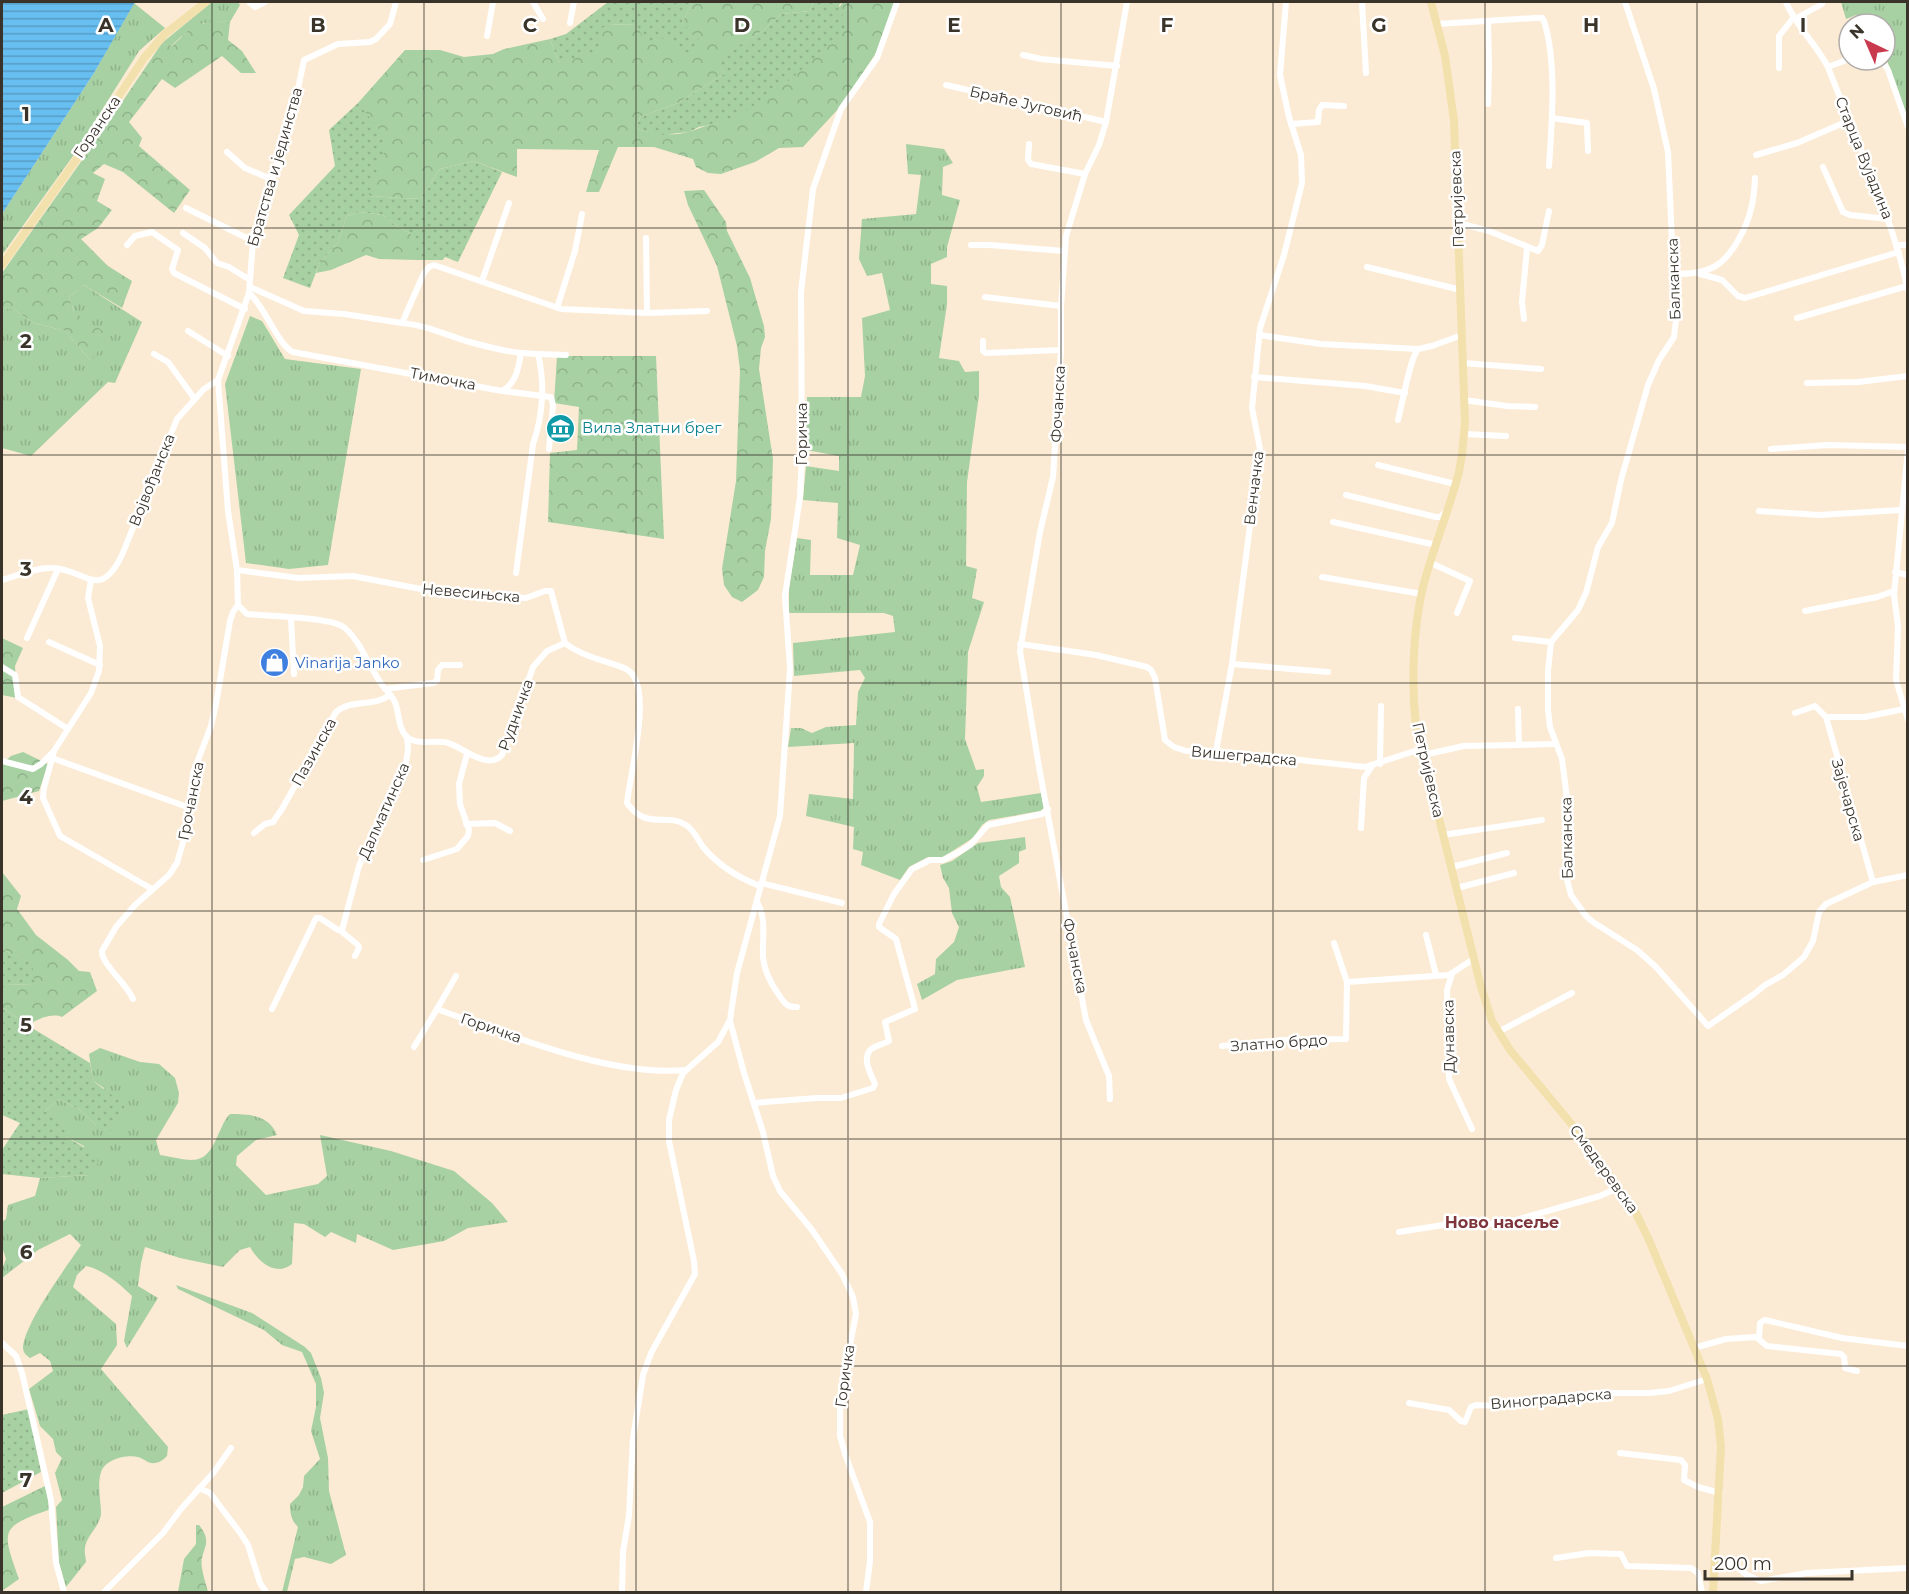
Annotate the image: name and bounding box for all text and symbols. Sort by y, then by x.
north arrow [1837,12,1897,72]
text: A [97,13,114,37]
text: B [310,13,326,37]
text: C [523,13,538,37]
text: D [734,13,750,37]
text: E [947,13,961,37]
text: F [1161,13,1174,37]
text: G [1371,13,1387,37]
text: H [1583,13,1599,37]
text: I [1800,13,1806,37]
text: N [1846,20,1868,43]
street label: Браће Југовић [968,81,1084,126]
street label: Братства и јединства [243,85,306,249]
street label: Горанска [69,92,124,162]
street label: Старца Вујадина [1831,94,1898,222]
text: 1 [22,102,30,126]
street label: Петријевска [1445,150,1468,248]
street label: Балканска [1663,238,1684,320]
text: 2 [20,329,32,353]
street label: Тимочка [409,363,478,394]
street label: Фочанска [1046,365,1069,443]
street label: Горичка [792,402,811,466]
museum icon: Вила Златни брег [545,412,577,444]
place label: Вила Златни брег [582,418,722,437]
street label: Војвођанска [124,431,179,529]
street label: Венчачка [1240,450,1267,526]
text: 3 [19,557,32,581]
street label: Невесињска [421,579,521,606]
shop icon: Vinarija Janko [258,647,290,679]
place label: Vinarija Janko [295,653,400,672]
street label: Рудничка [494,676,537,753]
street label: Пазинска [287,714,340,789]
street label: Петријевска [1408,720,1449,819]
street label: Вишеградска [1190,741,1298,770]
street label: Зајечарска [1828,756,1869,843]
street label: Далматинска [354,759,413,862]
street label: Грочанска [174,760,207,842]
text: 4 [19,785,33,809]
street label: Балканска [1556,797,1577,879]
street label: Фочанска [1059,916,1092,995]
street label: Дунавска [1438,999,1459,1073]
street label: Горичка [458,1008,524,1047]
text: 5 [20,1013,32,1037]
street label: Златно брдо [1230,1030,1328,1055]
street label: Смедеревска [1566,1121,1643,1217]
district label: Ново насеље [1445,1213,1559,1232]
text: 6 [20,1240,33,1264]
street label: Горичка [831,1343,858,1409]
street label: Виноградарска [1489,1384,1612,1413]
text: 7 [20,1468,32,1492]
scale bar [1705,1543,1852,1581]
text: 200 m [1714,1553,1772,1575]

